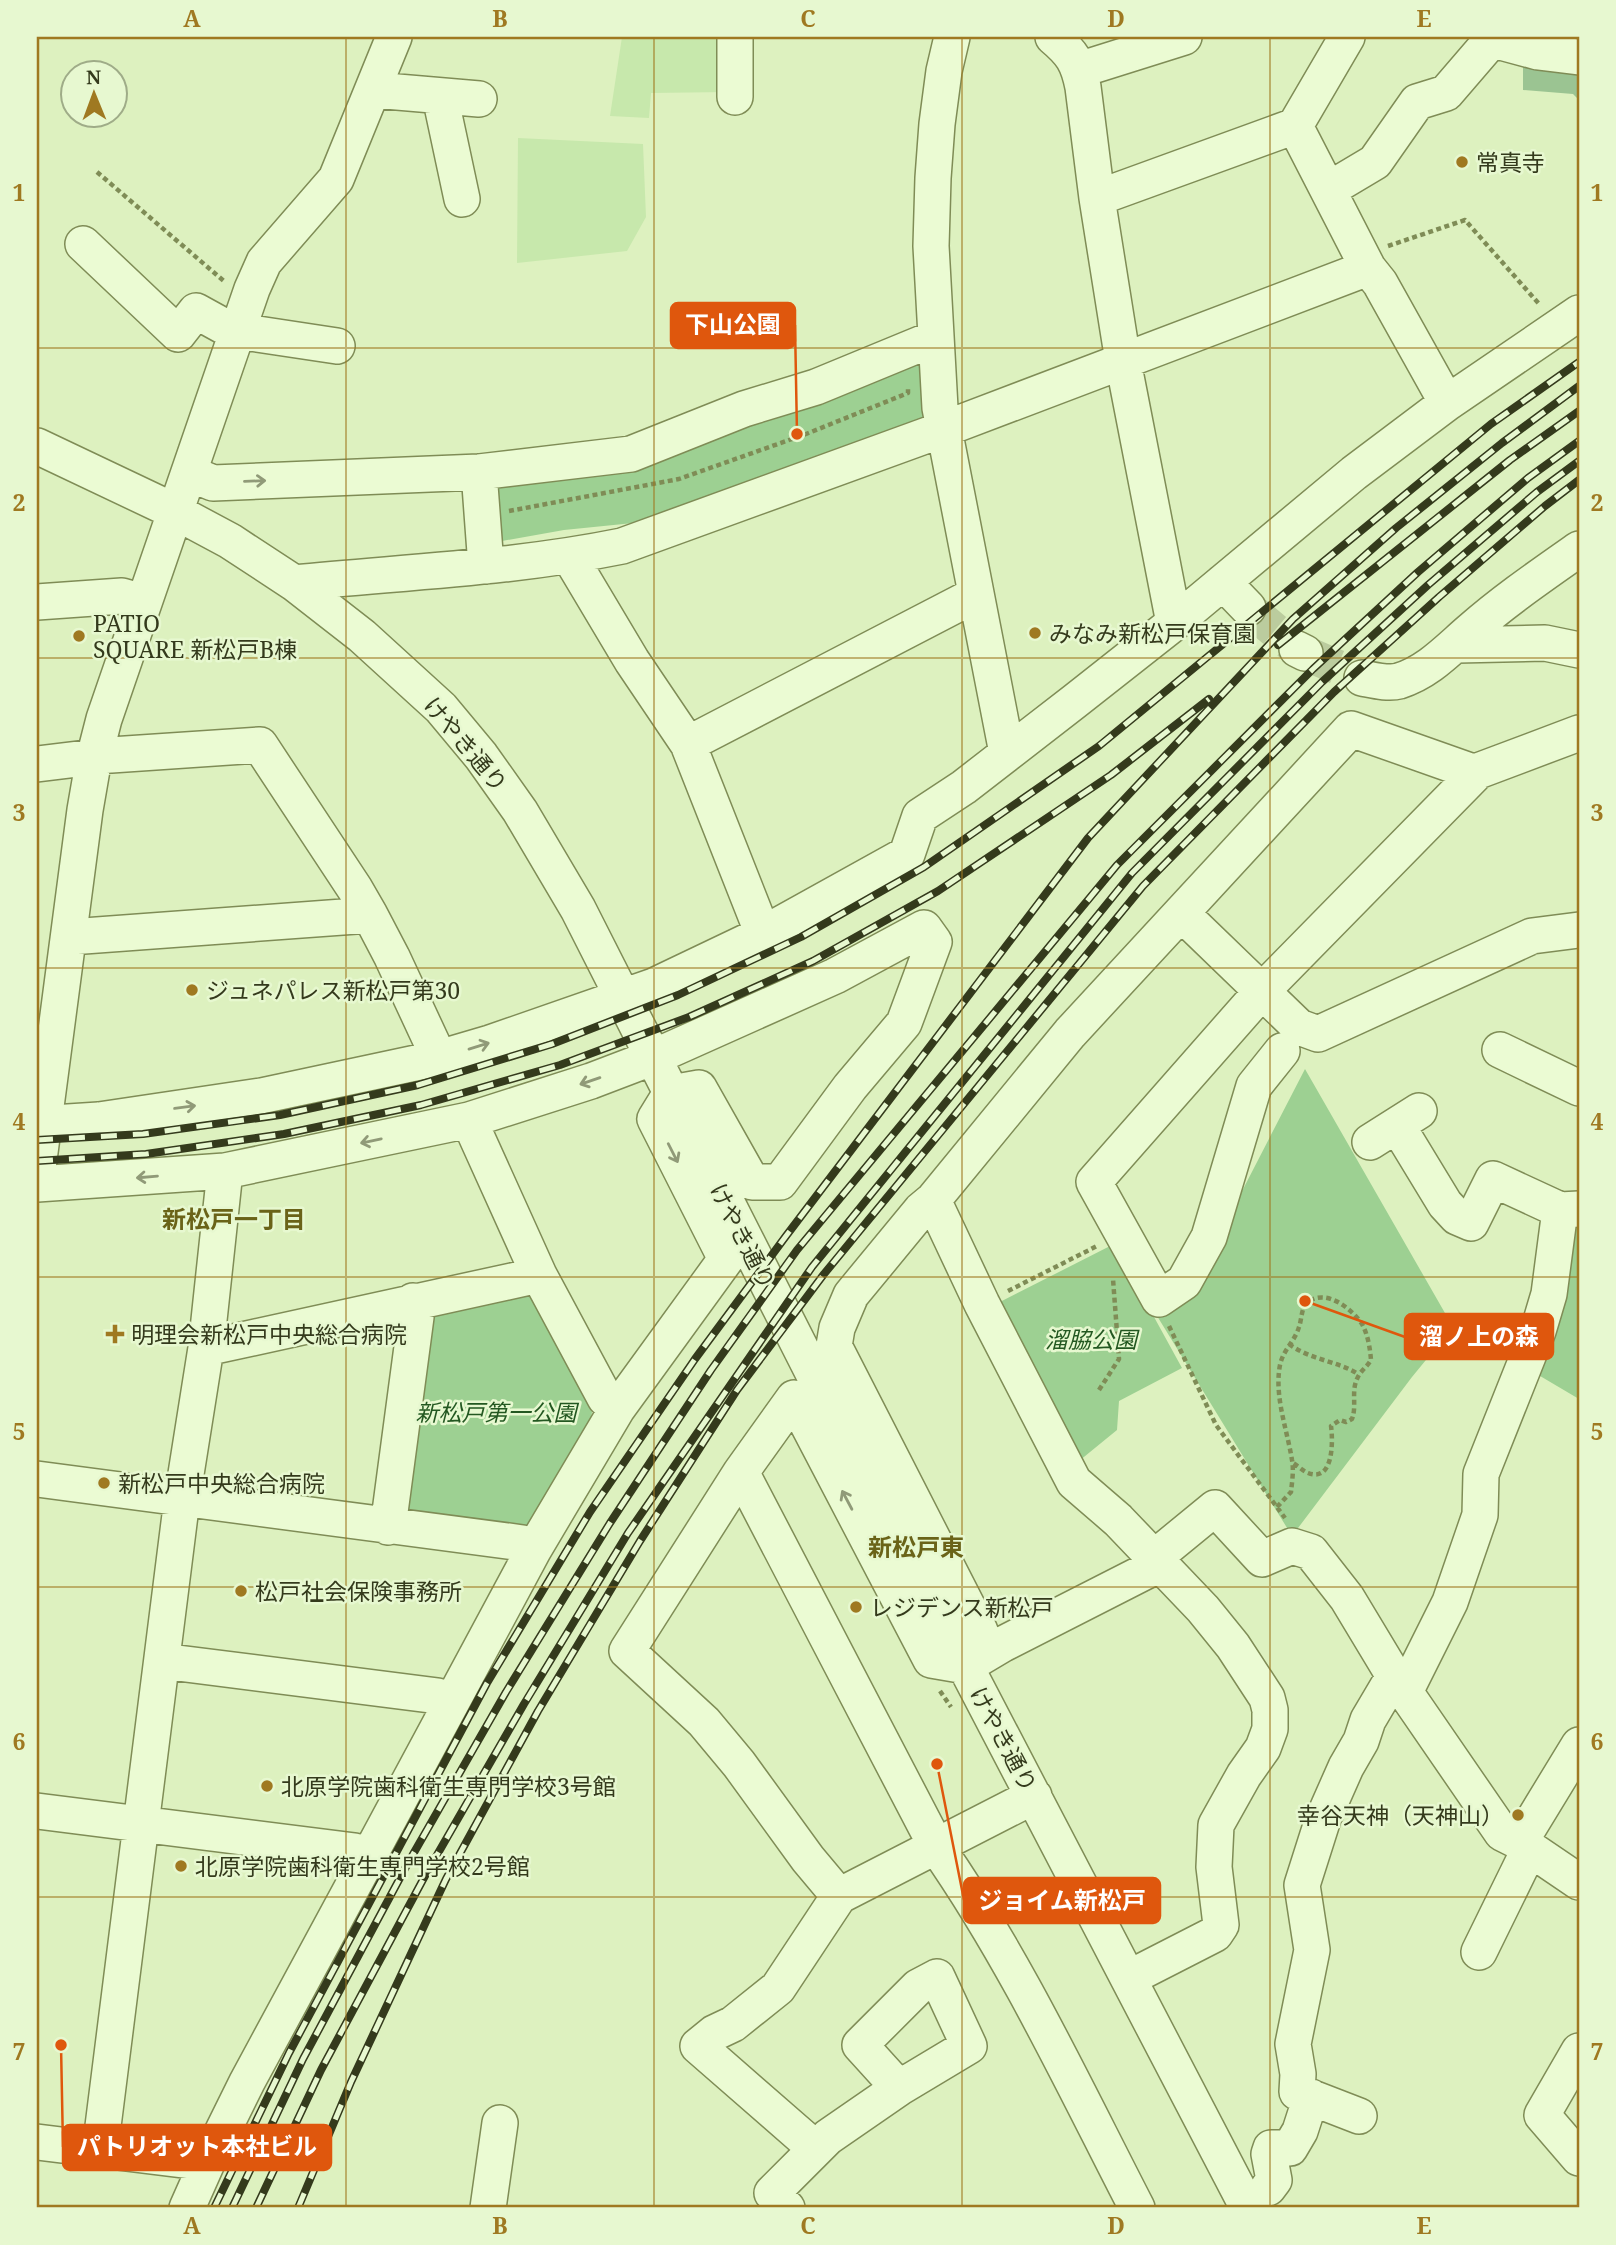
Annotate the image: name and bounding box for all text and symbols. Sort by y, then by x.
text: A [183,2,201,34]
text: B [492,2,508,34]
text: C [800,2,816,34]
text: D [1107,2,1125,34]
text: E [1416,2,1432,34]
north arrow [60,60,130,130]
text: N [86,64,101,90]
place label: 常真寺 [1476,146,1545,178]
marker: 常真寺 [1454,154,1470,170]
text: 1 [13,176,26,208]
text: 1 [1591,176,1604,208]
callout: 下山公園 [671,303,795,348]
text: 下山公園 [685,307,781,340]
one-way arrow [243,475,266,488]
text: 2 [13,486,26,518]
text: 2 [1591,486,1604,518]
place label: PATIO SQUARE 新松戸B棟 [93,607,297,665]
place label: みなみ新松戸保育園 [1049,617,1256,649]
marker: みなみ新松戸保育園 [1027,625,1043,641]
marker: PATIO SQUARE 新松戸B棟 [71,628,87,644]
street label: けやき通り [417,690,515,798]
text: 3 [13,796,26,828]
text: 3 [1591,796,1604,828]
place label: ジュネパレス新松戸第30 [206,974,460,1006]
marker: ジュネパレス新松戸第30 [184,982,200,998]
one-way arrow [468,1039,490,1052]
one-way arrow [580,1076,602,1088]
one-way arrow [173,1101,196,1114]
text: 4 [13,1105,26,1137]
text: 4 [1591,1105,1604,1137]
one-way arrow [360,1134,383,1148]
one-way arrow [666,1142,680,1163]
one-way arrow [136,1171,159,1184]
street label: けやき通り [703,1178,783,1294]
district label: 新松戸一丁目 [162,1202,306,1235]
callout: 溜ノ上の森 [1405,1314,1553,1359]
place label: 明理会新松戸中央総合病院 [131,1318,407,1350]
text: 溜ノ上の森 [1419,1319,1539,1352]
park label: 溜脇公園 [1045,1323,1140,1355]
marker: 明理会新松戸中央総合病院 [105,1324,125,1344]
park label: 新松戸第一公園 [416,1396,580,1428]
text: 5 [13,1415,26,1447]
text: 5 [1591,1415,1604,1447]
place label: 新松戸中央総合病院 [118,1467,325,1499]
marker: 新松戸中央総合病院 [96,1475,112,1491]
one-way arrow [840,1490,854,1511]
district label: 新松戸東 [868,1530,964,1563]
place label: 松戸社会保険事務所 [255,1575,462,1607]
marker: 松戸社会保険事務所 [233,1583,249,1599]
place label: レジデンス新松戸 [870,1591,1054,1623]
marker: レジデンス新松戸 [848,1599,864,1615]
street label: けやき通り [963,1681,1045,1797]
text: 6 [13,1725,26,1757]
text: 6 [1591,1725,1604,1757]
place label: 北原学院歯科衛生専門学校3号館 [281,1770,616,1802]
marker: 北原学院歯科衛生専門学校3号館 [259,1778,275,1794]
place label: 幸谷天神（天神山） [1297,1799,1504,1831]
marker: 幸谷天神（天神山） [1510,1807,1526,1823]
place label: 北原学院歯科衛生専門学校2号館 [195,1850,530,1882]
marker: 北原学院歯科衛生専門学校2号館 [173,1858,189,1874]
callout: ジョイム新松戸 [964,1878,1160,1923]
text: ジョイム新松戸 [978,1883,1146,1916]
text: 7 [13,2035,26,2067]
text: 7 [1591,2035,1604,2067]
callout: パトリオット本社ビル [63,2125,331,2170]
text: パトリオット本社ビル [77,2129,317,2162]
text: A [183,2209,201,2241]
text: B [492,2209,508,2241]
text: C [800,2209,816,2241]
text: D [1107,2209,1125,2241]
text: E [1416,2209,1432,2241]

